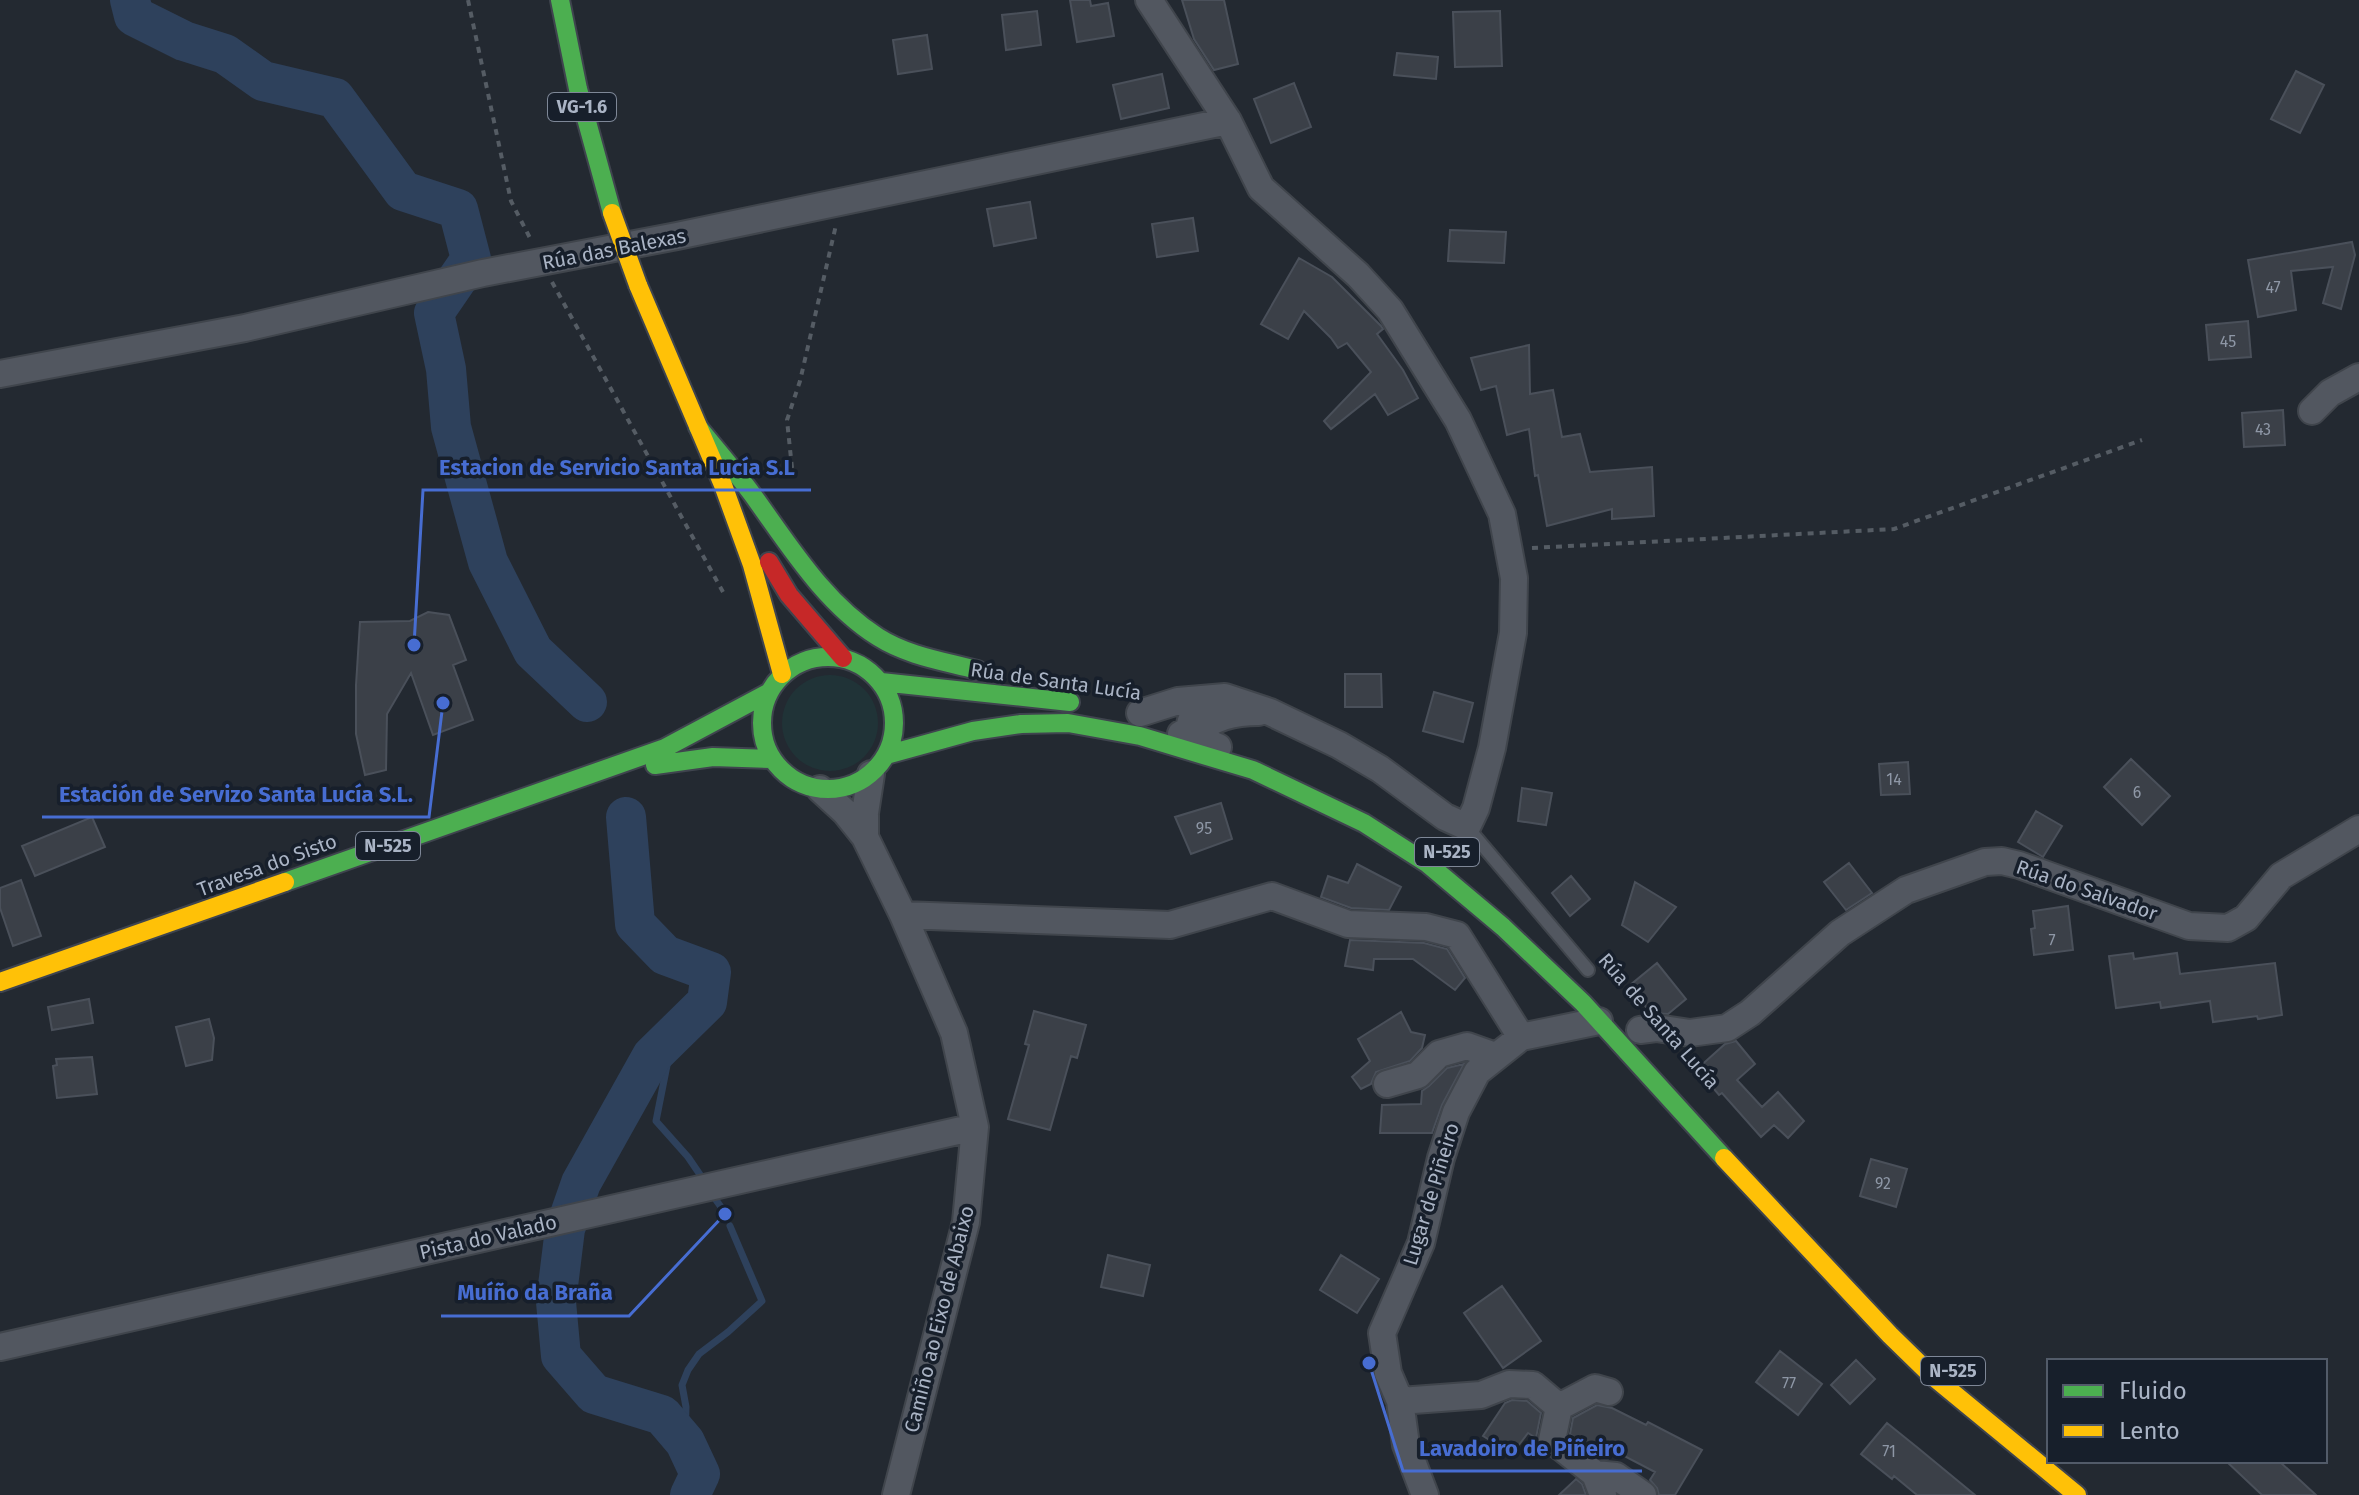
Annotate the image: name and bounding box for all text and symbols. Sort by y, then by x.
road number: VG-1.6 [548,93,616,121]
street label: Rúa das Balexas [540,223,688,275]
house number: 47 [2265,278,2281,297]
house number: 45 [2220,332,2236,351]
house number: 43 [2255,420,2271,439]
callout: Estacion de Servicio Santa Lucía S.L [423,444,811,490]
text: Estacion de Servicio Santa Lucía S.L [439,454,795,481]
street label: Rúa de Santa Lucía [969,657,1143,705]
house number: 14 [1886,770,1902,789]
callout: Estación de Servizo Santa Lucía S.L. [42,771,429,817]
text: Estación de Servizo Santa Lucía S.L. [59,781,413,808]
house number: 6 [2133,783,2141,802]
house number: 95 [1196,819,1212,838]
street label: Travesa do Sisto [194,829,340,901]
road number: N-525 [356,832,420,860]
road number: N-525 [1415,838,1479,866]
street label: Rúa do Salvador [2013,855,2161,926]
house number: 7 [2048,931,2056,950]
street label: Rúa de Santa Lucía [1593,948,1725,1094]
street label: Lugar de Piñeiro [1398,1120,1464,1268]
house number: 92 [1875,1174,1891,1193]
street label: Camiño ao Eixo de Abaixo [899,1203,979,1435]
street label: Pista do Valado [417,1210,559,1264]
callout: Muíño da Braña [441,1270,629,1316]
text: Muíño da Braña [457,1279,613,1306]
road number: N-525 [1921,1357,1985,1385]
legend [2047,1359,2327,1463]
house number: 77 [1782,1374,1796,1393]
text: Fluido [2119,1377,2187,1405]
text: Lento [2119,1417,2180,1445]
callout: Lavadoiro de Piñeiro [1403,1425,1642,1471]
text: Lavadoiro de Piñeiro [1419,1435,1625,1462]
house number: 71 [1882,1442,1896,1461]

